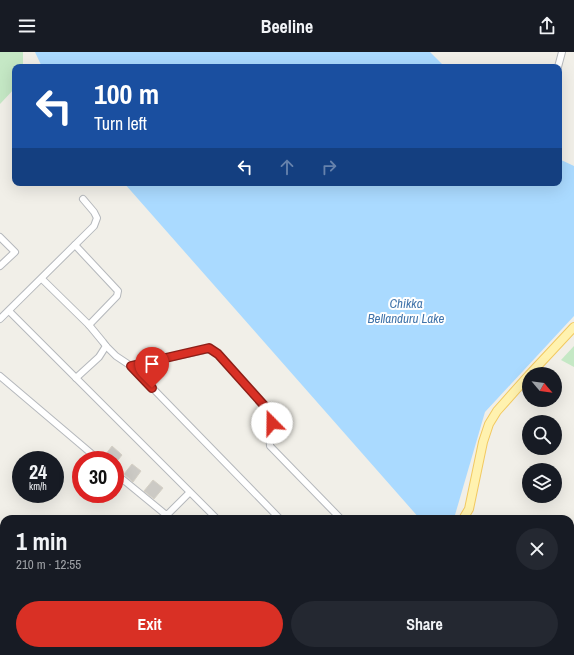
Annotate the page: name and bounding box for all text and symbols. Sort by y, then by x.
text: Beeline [261,14,313,39]
icon: menu [16,15,38,37]
icon: share [536,15,558,37]
text: 100 m [94,75,159,113]
icon: left [28,80,80,132]
text: Turn left [94,111,147,136]
icon: left [234,156,256,178]
icon: ahead [276,156,298,178]
icon: right [318,156,340,178]
water label: Chikka Bellanduru Lake [367,295,445,327]
pin [135,347,169,388]
icon: arrive [141,353,163,375]
north arrow [522,367,562,407]
map controls [522,367,562,503]
position arrow [251,402,293,444]
button: search [522,415,562,455]
speed limit sign: 30 [72,451,124,503]
text: 24 [29,458,47,485]
button: layers [522,463,562,503]
text: km/h [29,480,47,493]
text: 1 min [16,525,67,557]
button: close [516,528,558,570]
text: 210 m · 12:55 [16,556,81,573]
button: Exit [16,601,283,647]
button: Share [291,601,558,647]

